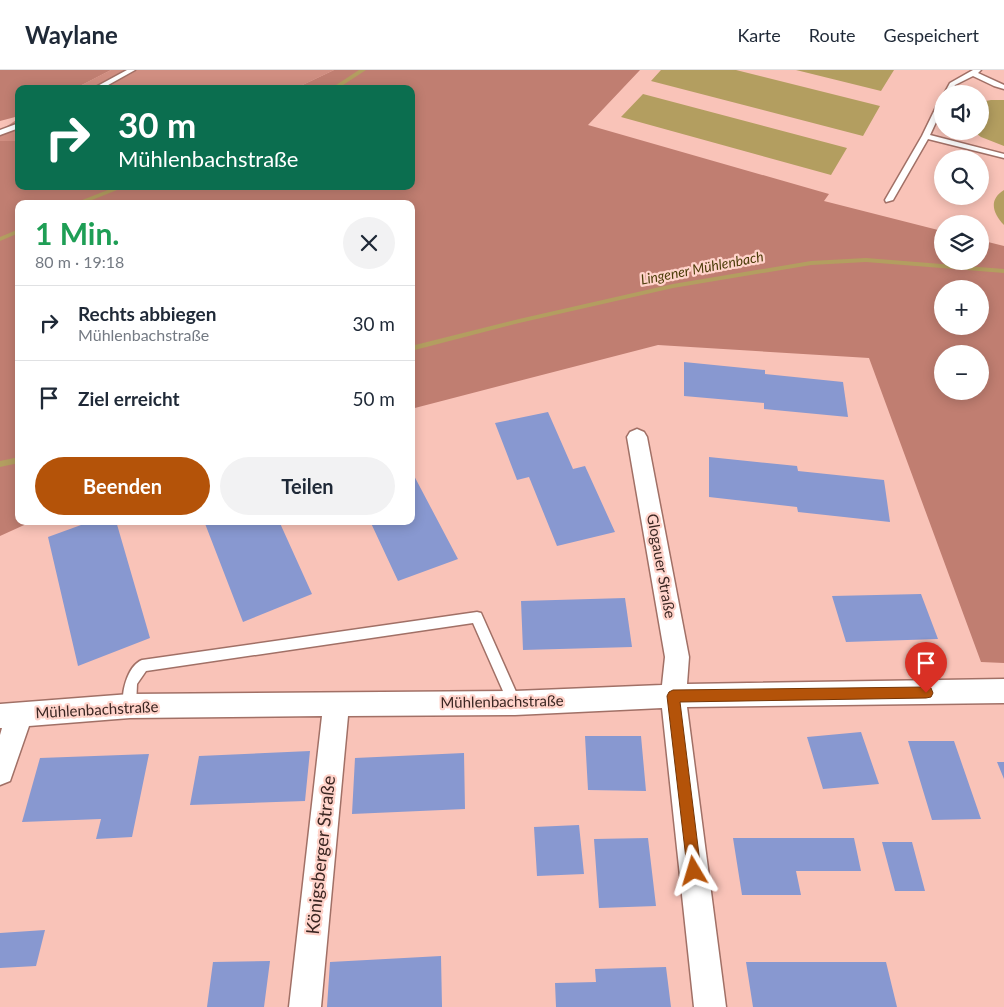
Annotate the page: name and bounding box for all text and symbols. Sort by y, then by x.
text: Waylane [25,20,118,49]
text: Karte [737,24,781,46]
text: Route [809,24,856,46]
text: Gespeichert [884,24,979,46]
map controls [934,85,989,400]
button: sound [934,85,989,140]
text: 30 m [118,103,196,145]
icon: right [35,105,100,170]
text: Mühlenbachstraße [118,145,298,172]
button: search [934,150,989,205]
text: 1 Min. [35,215,120,251]
button: layers [934,215,989,270]
button: close [343,217,395,269]
water label: Lingener Mühlenbach [639,247,765,288]
text: 80 m · 19:18 [35,252,124,271]
button: + [934,280,989,335]
text: Rechts abbiegen [78,302,216,325]
icon: right [35,309,63,337]
text: 30 m [352,312,395,335]
text: Mühlenbachstraße [78,325,209,344]
button: − [934,345,989,400]
icon: arrive [35,384,63,412]
text: Ziel erreicht [78,387,180,410]
text: 50 m [352,387,395,410]
button: Beenden [35,457,210,515]
button: Teilen [220,457,395,515]
street label: Glogauer Straße [644,512,680,620]
pin [905,642,947,693]
icon: arrive [912,649,940,677]
street label: Mühlenbachstraße [440,691,564,711]
street label: Mühlenbachstraße [35,697,159,721]
street label: Königsberger Straße [301,774,339,935]
position arrow [667,844,719,896]

